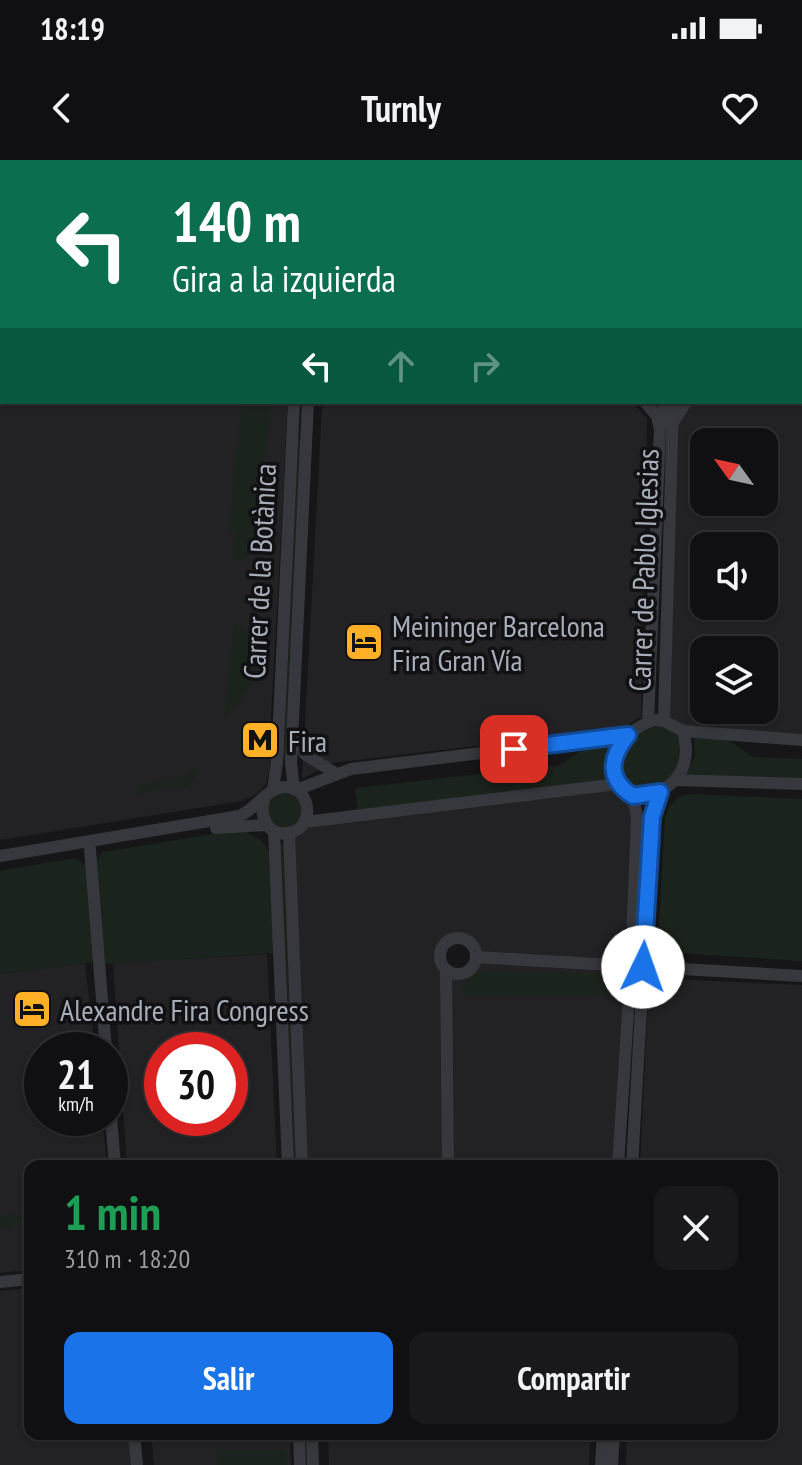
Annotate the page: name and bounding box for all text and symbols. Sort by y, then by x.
text: 18:19 [40,9,105,48]
text: Turnly [361,85,441,132]
icon: back [40,86,84,130]
icon: heart [718,86,762,130]
text: 140 m [172,185,301,257]
icon: left [40,192,144,296]
text: Gira a la izquierda [172,255,396,302]
icon: left [295,344,339,388]
icon: ahead [379,344,423,388]
icon: right [463,344,507,388]
north arrow [690,428,778,516]
map controls [690,428,778,724]
street label: Carrer de Pablo Iglesias [619,448,667,692]
street label: Carrer de la Botànica [234,462,284,680]
button: sound [690,532,778,620]
place label: Meininger Barcelona Fira Gran Vía [392,606,605,679]
hotel icon: Meininger Barcelona Fira Gran Vía [343,621,385,663]
button: layers [690,636,778,724]
pin [480,715,548,783]
metro station icon: Fira [239,719,281,761]
place label: Fira [288,721,327,760]
icon: arrive [492,727,536,771]
position arrow [601,925,685,1009]
hotel icon: Alexandre Fira Congress [11,988,53,1030]
place label: Alexandre Fira Congress [60,990,309,1029]
speed limit sign: 30 [144,1032,248,1136]
text: 21 [57,1048,95,1100]
text: km/h [58,1091,94,1117]
text: 1 min [64,1181,161,1243]
button: close [654,1186,738,1270]
text: 310 m · 18:20 [64,1242,190,1275]
button: Salir [64,1332,393,1424]
button: Compartir [409,1332,738,1424]

